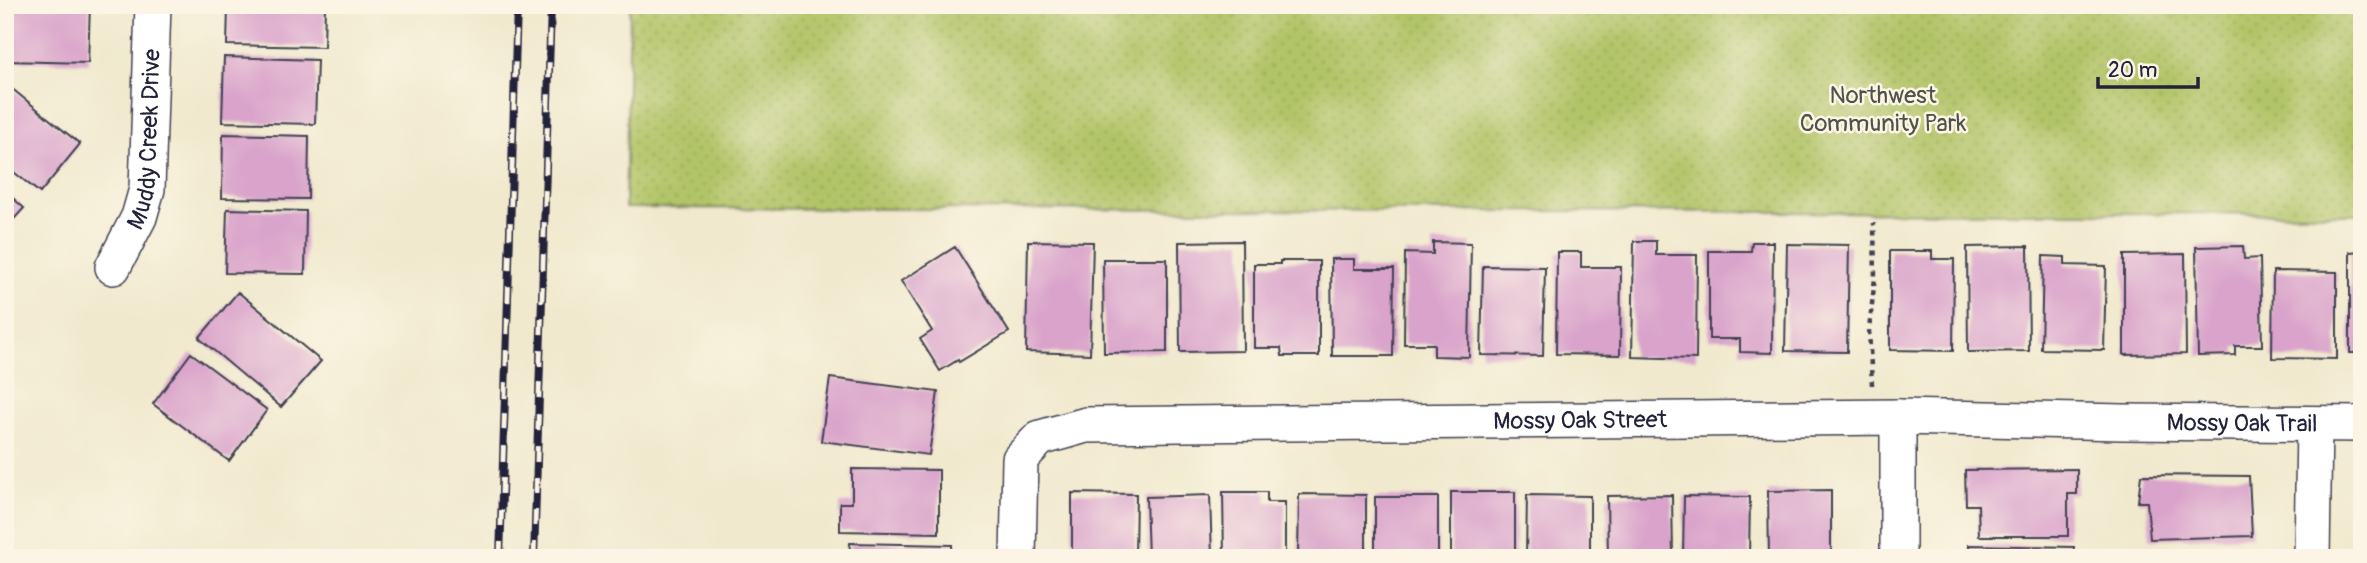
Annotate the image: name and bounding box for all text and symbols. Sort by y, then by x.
scale bar [2098,46,2197,90]
street label: Muddy Creek Drive [121,48,167,235]
text: 20 m [2108,57,2157,84]
park label: Northwest Community Park [1800,81,1966,138]
street label: Mossy Oak Street [1493,405,1668,436]
street label: Mossy Oak Trail [2166,408,2318,439]

